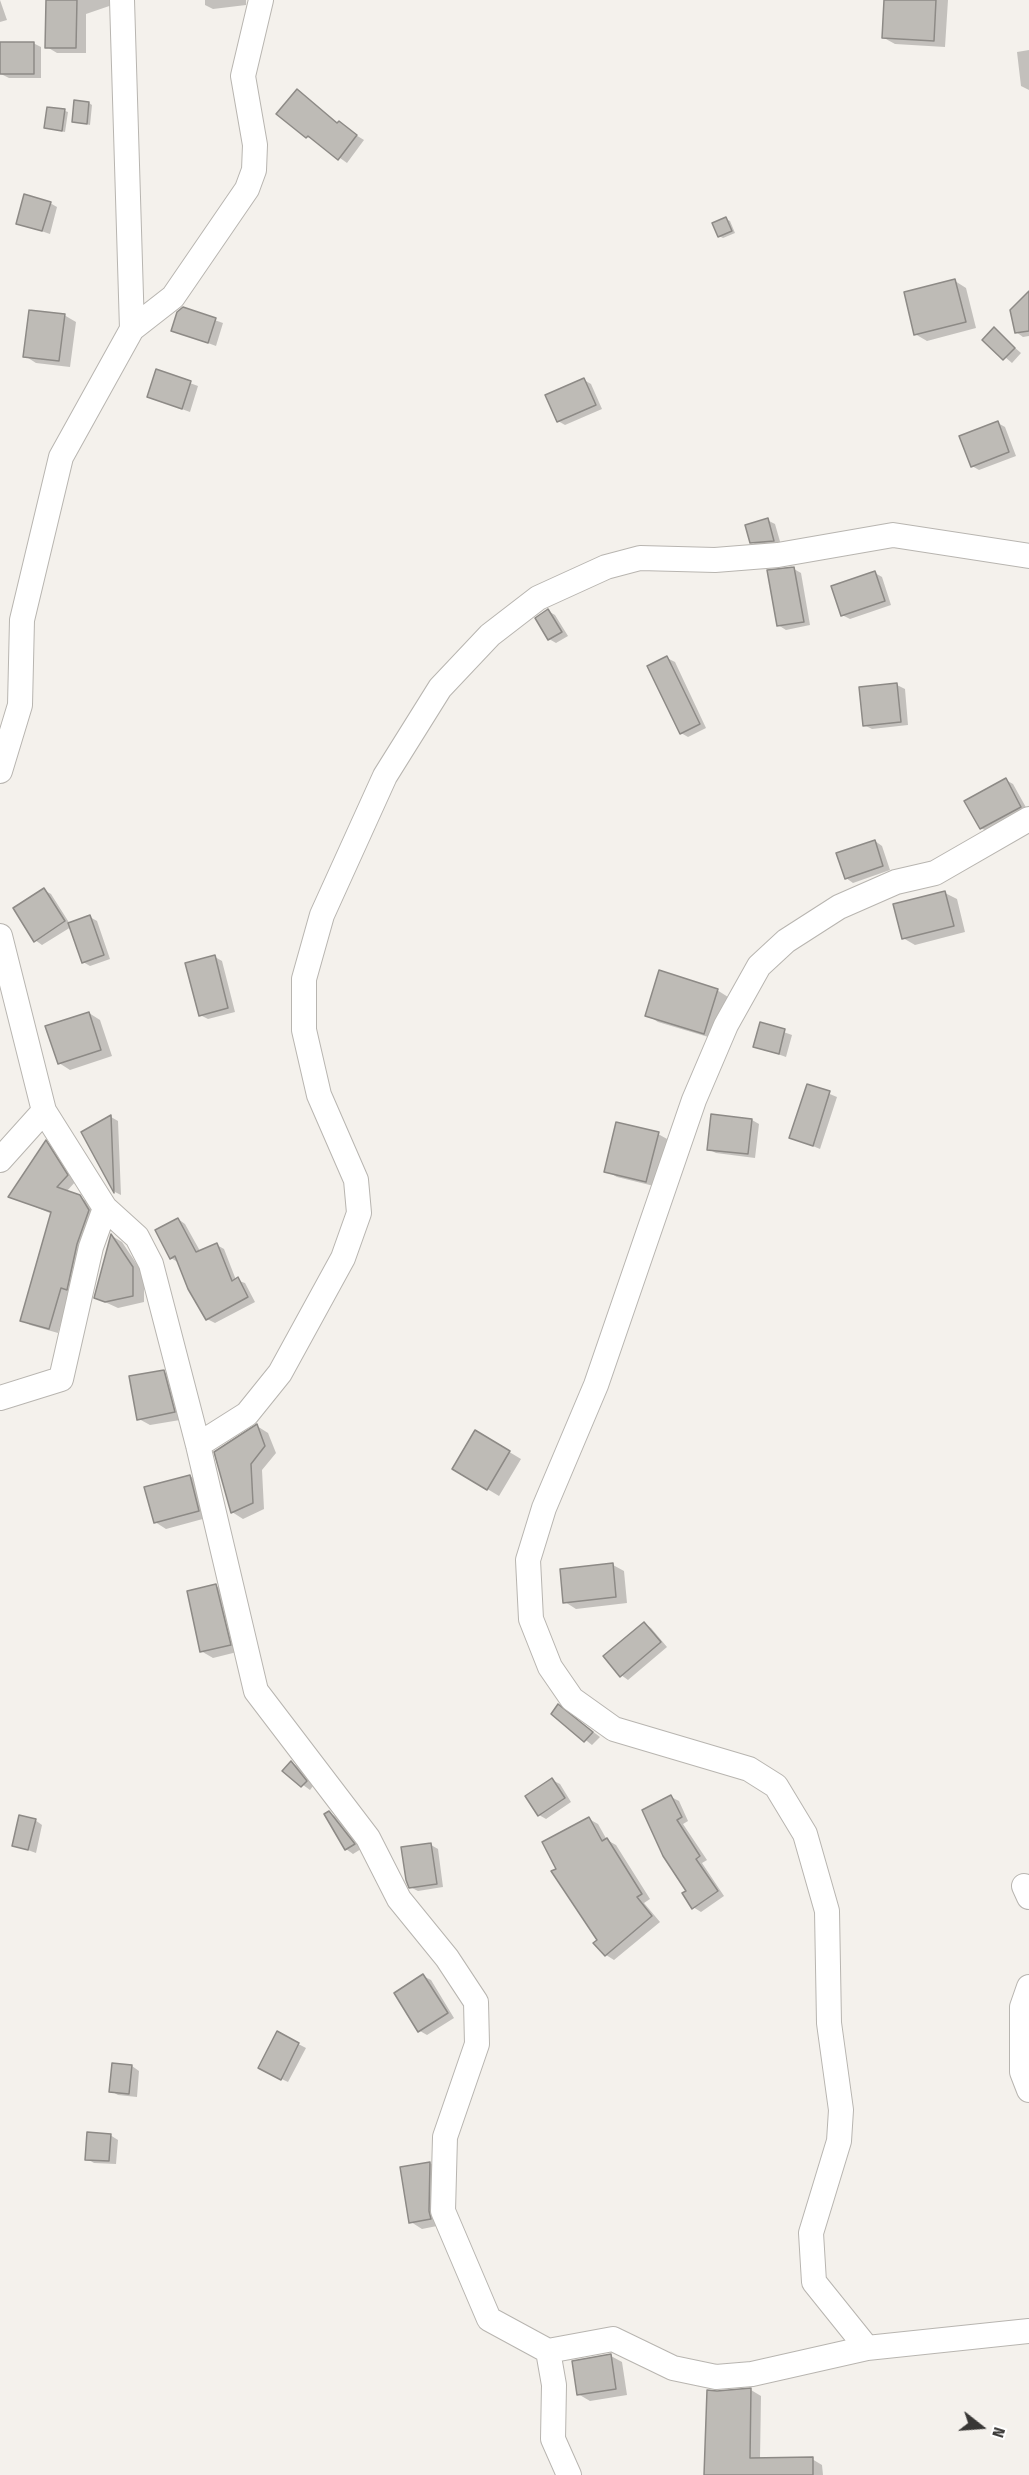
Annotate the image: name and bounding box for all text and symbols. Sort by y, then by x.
north arrow [951,2397,1011,2457]
text: N [988,2425,1009,2440]

